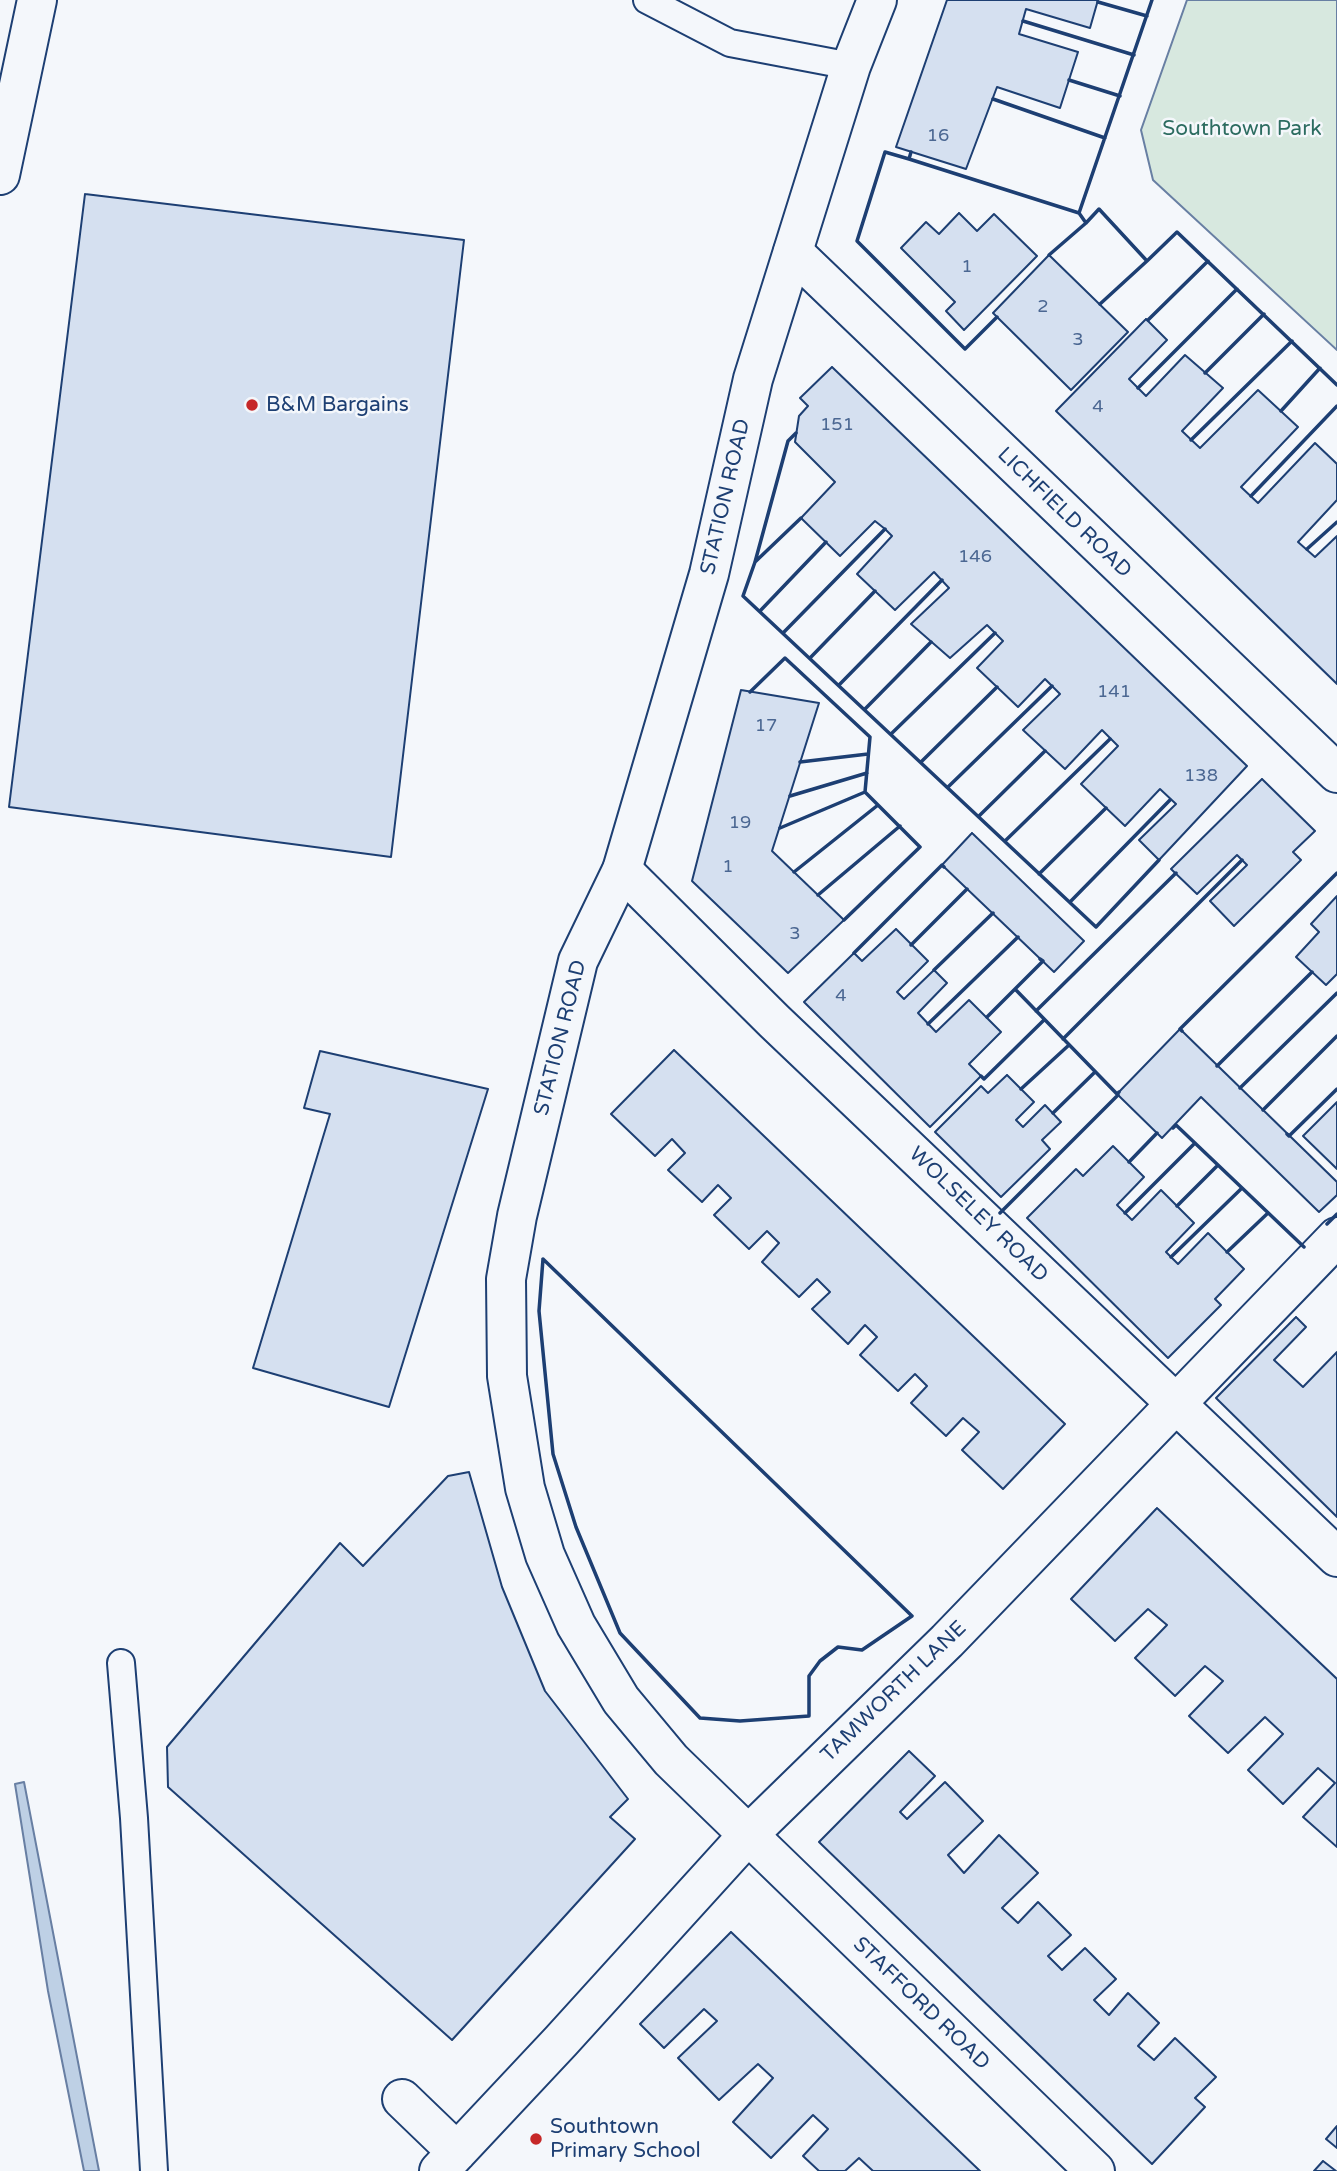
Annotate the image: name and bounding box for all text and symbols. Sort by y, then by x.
park label: Southtown Park [1162,116,1322,142]
house number: 16 [927,125,949,147]
house number: 1 [961,256,973,278]
house number: 2 [1037,296,1049,318]
house number: 3 [1072,329,1084,351]
place label: B&M Bargains [266,392,409,418]
house number: 4 [1092,396,1104,418]
marker: B&M Bargains [244,397,260,413]
house number: 151 [820,414,854,436]
street label: STATION ROAD [696,417,756,577]
street label: LICHFIELD ROAD [992,442,1136,584]
house number: 146 [958,546,992,568]
house number: 141 [1097,681,1131,703]
house number: 17 [755,715,777,737]
house number: 138 [1184,765,1218,787]
house number: 19 [729,812,751,834]
house number: 1 [722,856,734,878]
house number: 3 [789,923,801,945]
street label: STATION ROAD [530,958,592,1118]
house number: 4 [835,985,847,1007]
street label: WOLSELEY ROAD [903,1142,1053,1288]
street label: TAMWORTH LANE [816,1616,972,1768]
street label: STAFFORD ROAD [847,1932,995,2076]
place label: Southtown Primary School [550,2114,701,2164]
marker: Southtown Primary School [528,2131,544,2147]

